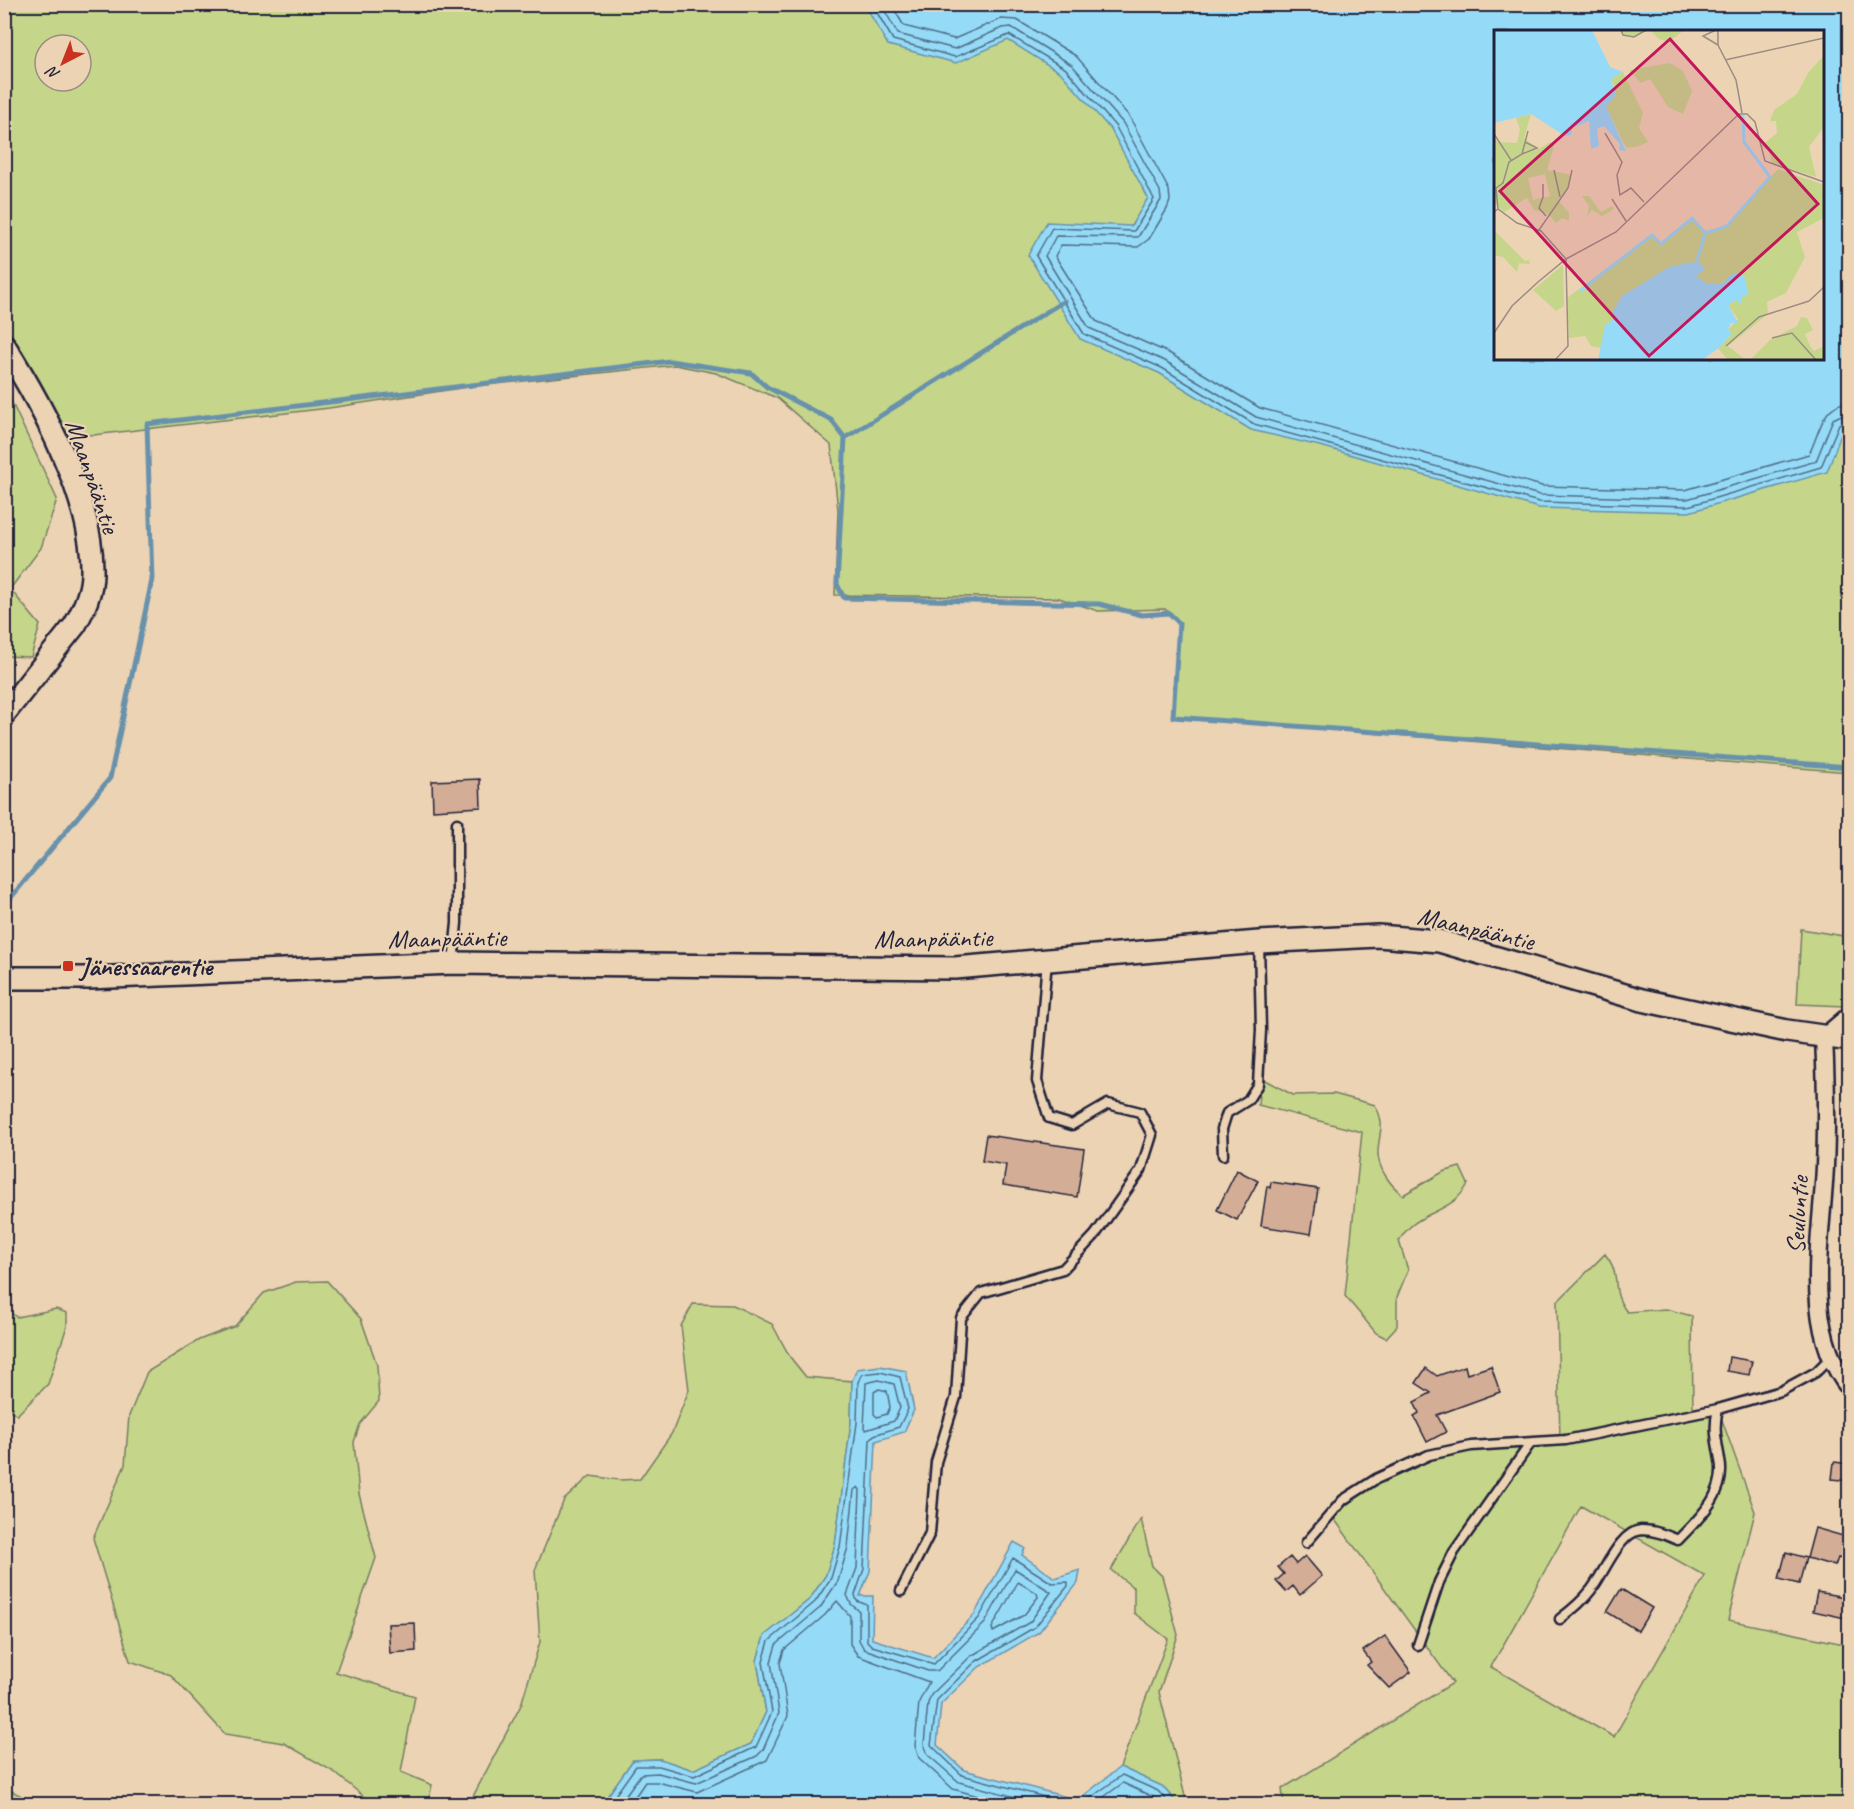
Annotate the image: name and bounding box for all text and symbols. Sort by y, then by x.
inset map [1494,30,1824,360]
north arrow [33,33,93,93]
text: N [41,61,64,84]
street label: Maanpääntie [58,415,128,539]
street label: Maanpääntie [1414,899,1539,958]
street label: Maanpääntie [388,921,508,956]
street label: Maanpääntie [874,921,994,956]
place label: Jänessaarentie [78,950,215,983]
marker: Jänessaarentie [61,959,75,973]
street label: Seuluntie [1779,1174,1816,1255]

